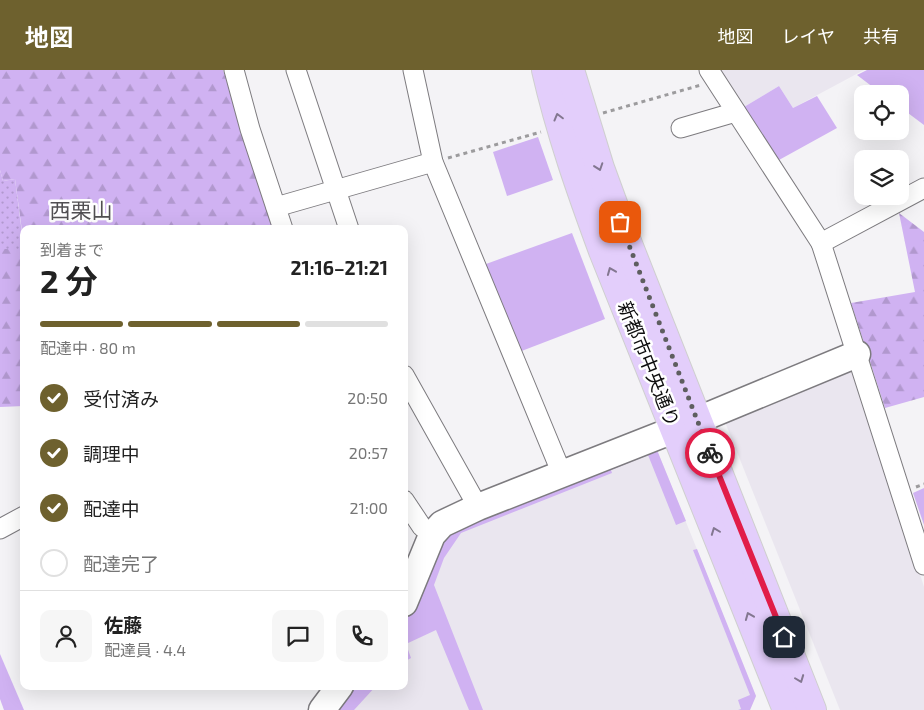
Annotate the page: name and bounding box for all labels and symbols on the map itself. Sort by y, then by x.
one-way arrow [553,113,564,122]
one-way arrow [594,162,604,171]
district label: 西栗山 [50,197,113,222]
pin [599,201,641,243]
one-way arrow [607,267,618,276]
street label: 新都市中央通り [614,298,685,430]
courier [685,428,735,478]
one-way arrow [711,527,721,536]
one-way arrow [745,612,755,621]
pin [763,616,805,658]
one-way arrow [794,674,804,683]

